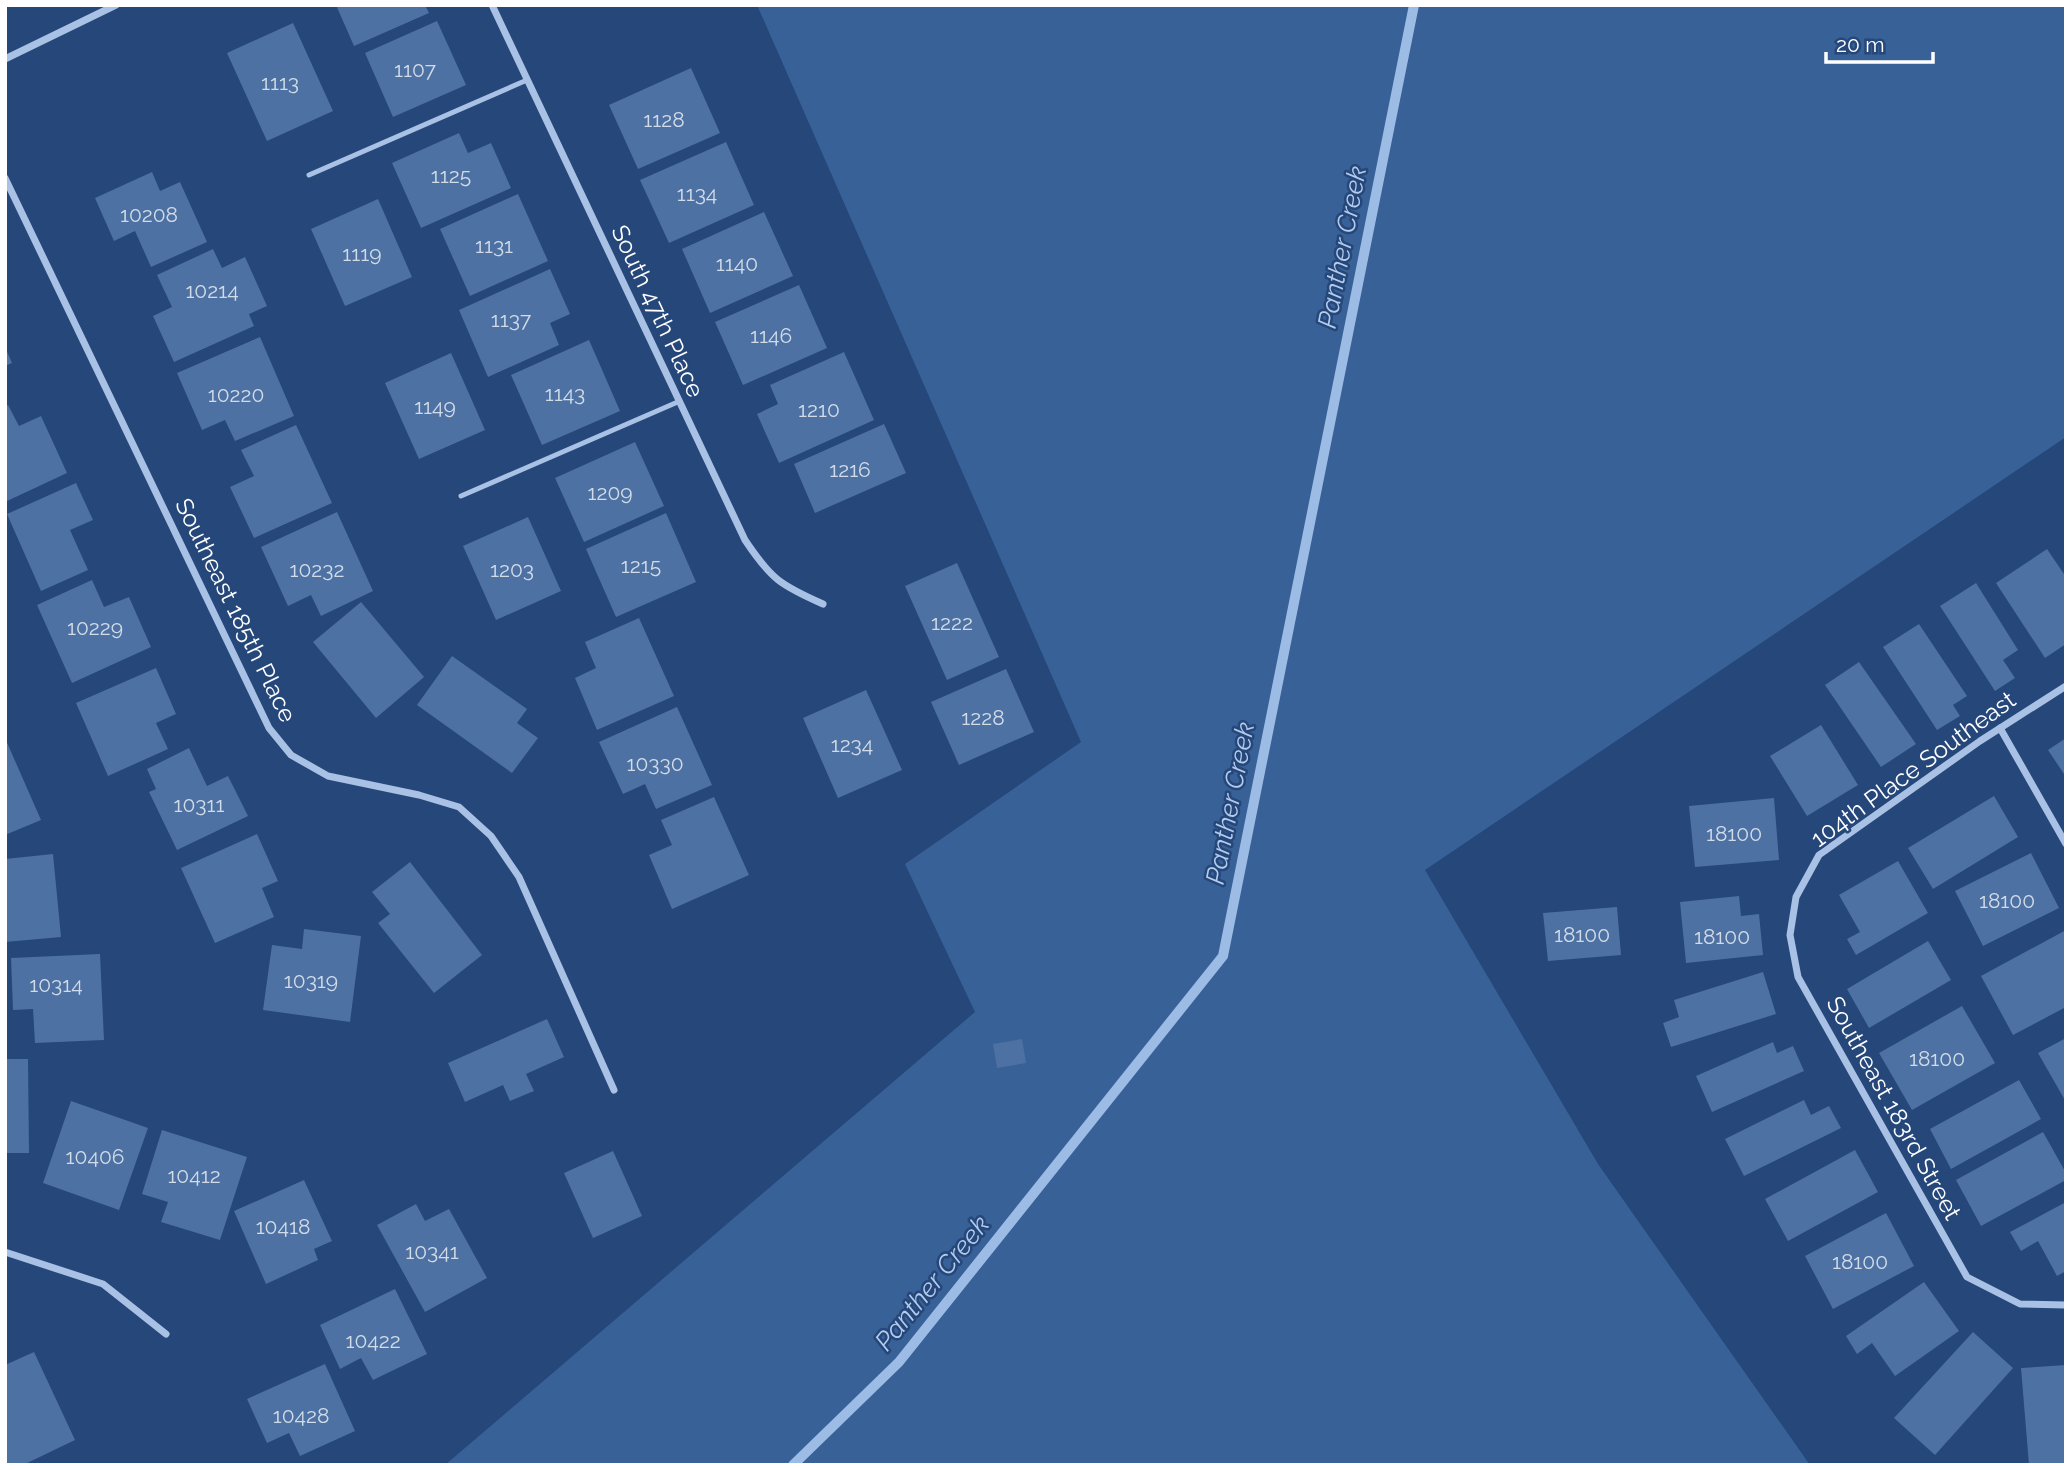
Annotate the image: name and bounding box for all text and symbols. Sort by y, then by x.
scale bar [1826,21,1933,65]
text: 20 m [1836,32,1884,57]
house number: 1107 [394,57,437,82]
house number: 1113 [261,70,299,95]
house number: 1128 [643,107,685,132]
house number: 1125 [431,163,471,188]
water label: Panther Creek [1312,163,1372,331]
house number: 1134 [677,181,717,206]
house number: 10208 [120,202,178,227]
street label: South 47th Place [605,220,711,402]
house number: 1131 [475,233,513,258]
house number: 1119 [342,241,382,266]
house number: 1140 [716,251,758,276]
house number: 10214 [185,278,239,303]
house number: 1137 [491,307,532,332]
house number: 1146 [750,323,792,348]
house number: 1143 [545,381,585,406]
house number: 10220 [208,382,264,407]
house number: 1149 [414,394,456,419]
house number: 1210 [798,397,840,422]
house number: 1216 [829,457,871,482]
house number: 1209 [587,480,633,505]
street label: Southeast 185th Place [169,493,303,727]
house number: 1215 [621,553,661,578]
house number: 10232 [290,557,344,582]
house number: 1203 [490,557,534,582]
house number: 1222 [931,610,973,635]
house number: 10229 [67,615,123,640]
street label: 104th Place Southeast [1805,685,2021,853]
house number: 1228 [961,705,1005,730]
water label: Panther Creek [1200,719,1260,887]
house number: 1234 [831,732,873,757]
house number: 10330 [626,751,684,776]
house number: 10311 [173,792,225,817]
house number: 18100 [1706,821,1762,846]
house number: 18100 [1979,888,2035,913]
house number: 18100 [1554,922,1610,947]
house number: 18100 [1694,924,1750,949]
house number: 10319 [284,968,338,993]
house number: 10314 [29,972,83,997]
street label: Southeast 183rd Street [1820,991,1968,1225]
house number: 18100 [1909,1046,1965,1071]
house number: 10406 [66,1144,124,1169]
house number: 10412 [167,1163,221,1188]
water label: Panther Creek [869,1210,995,1356]
house number: 10418 [256,1214,310,1239]
house number: 10341 [405,1239,459,1264]
house number: 18100 [1832,1249,1888,1274]
house number: 10422 [345,1328,401,1353]
house number: 10428 [273,1403,329,1428]

